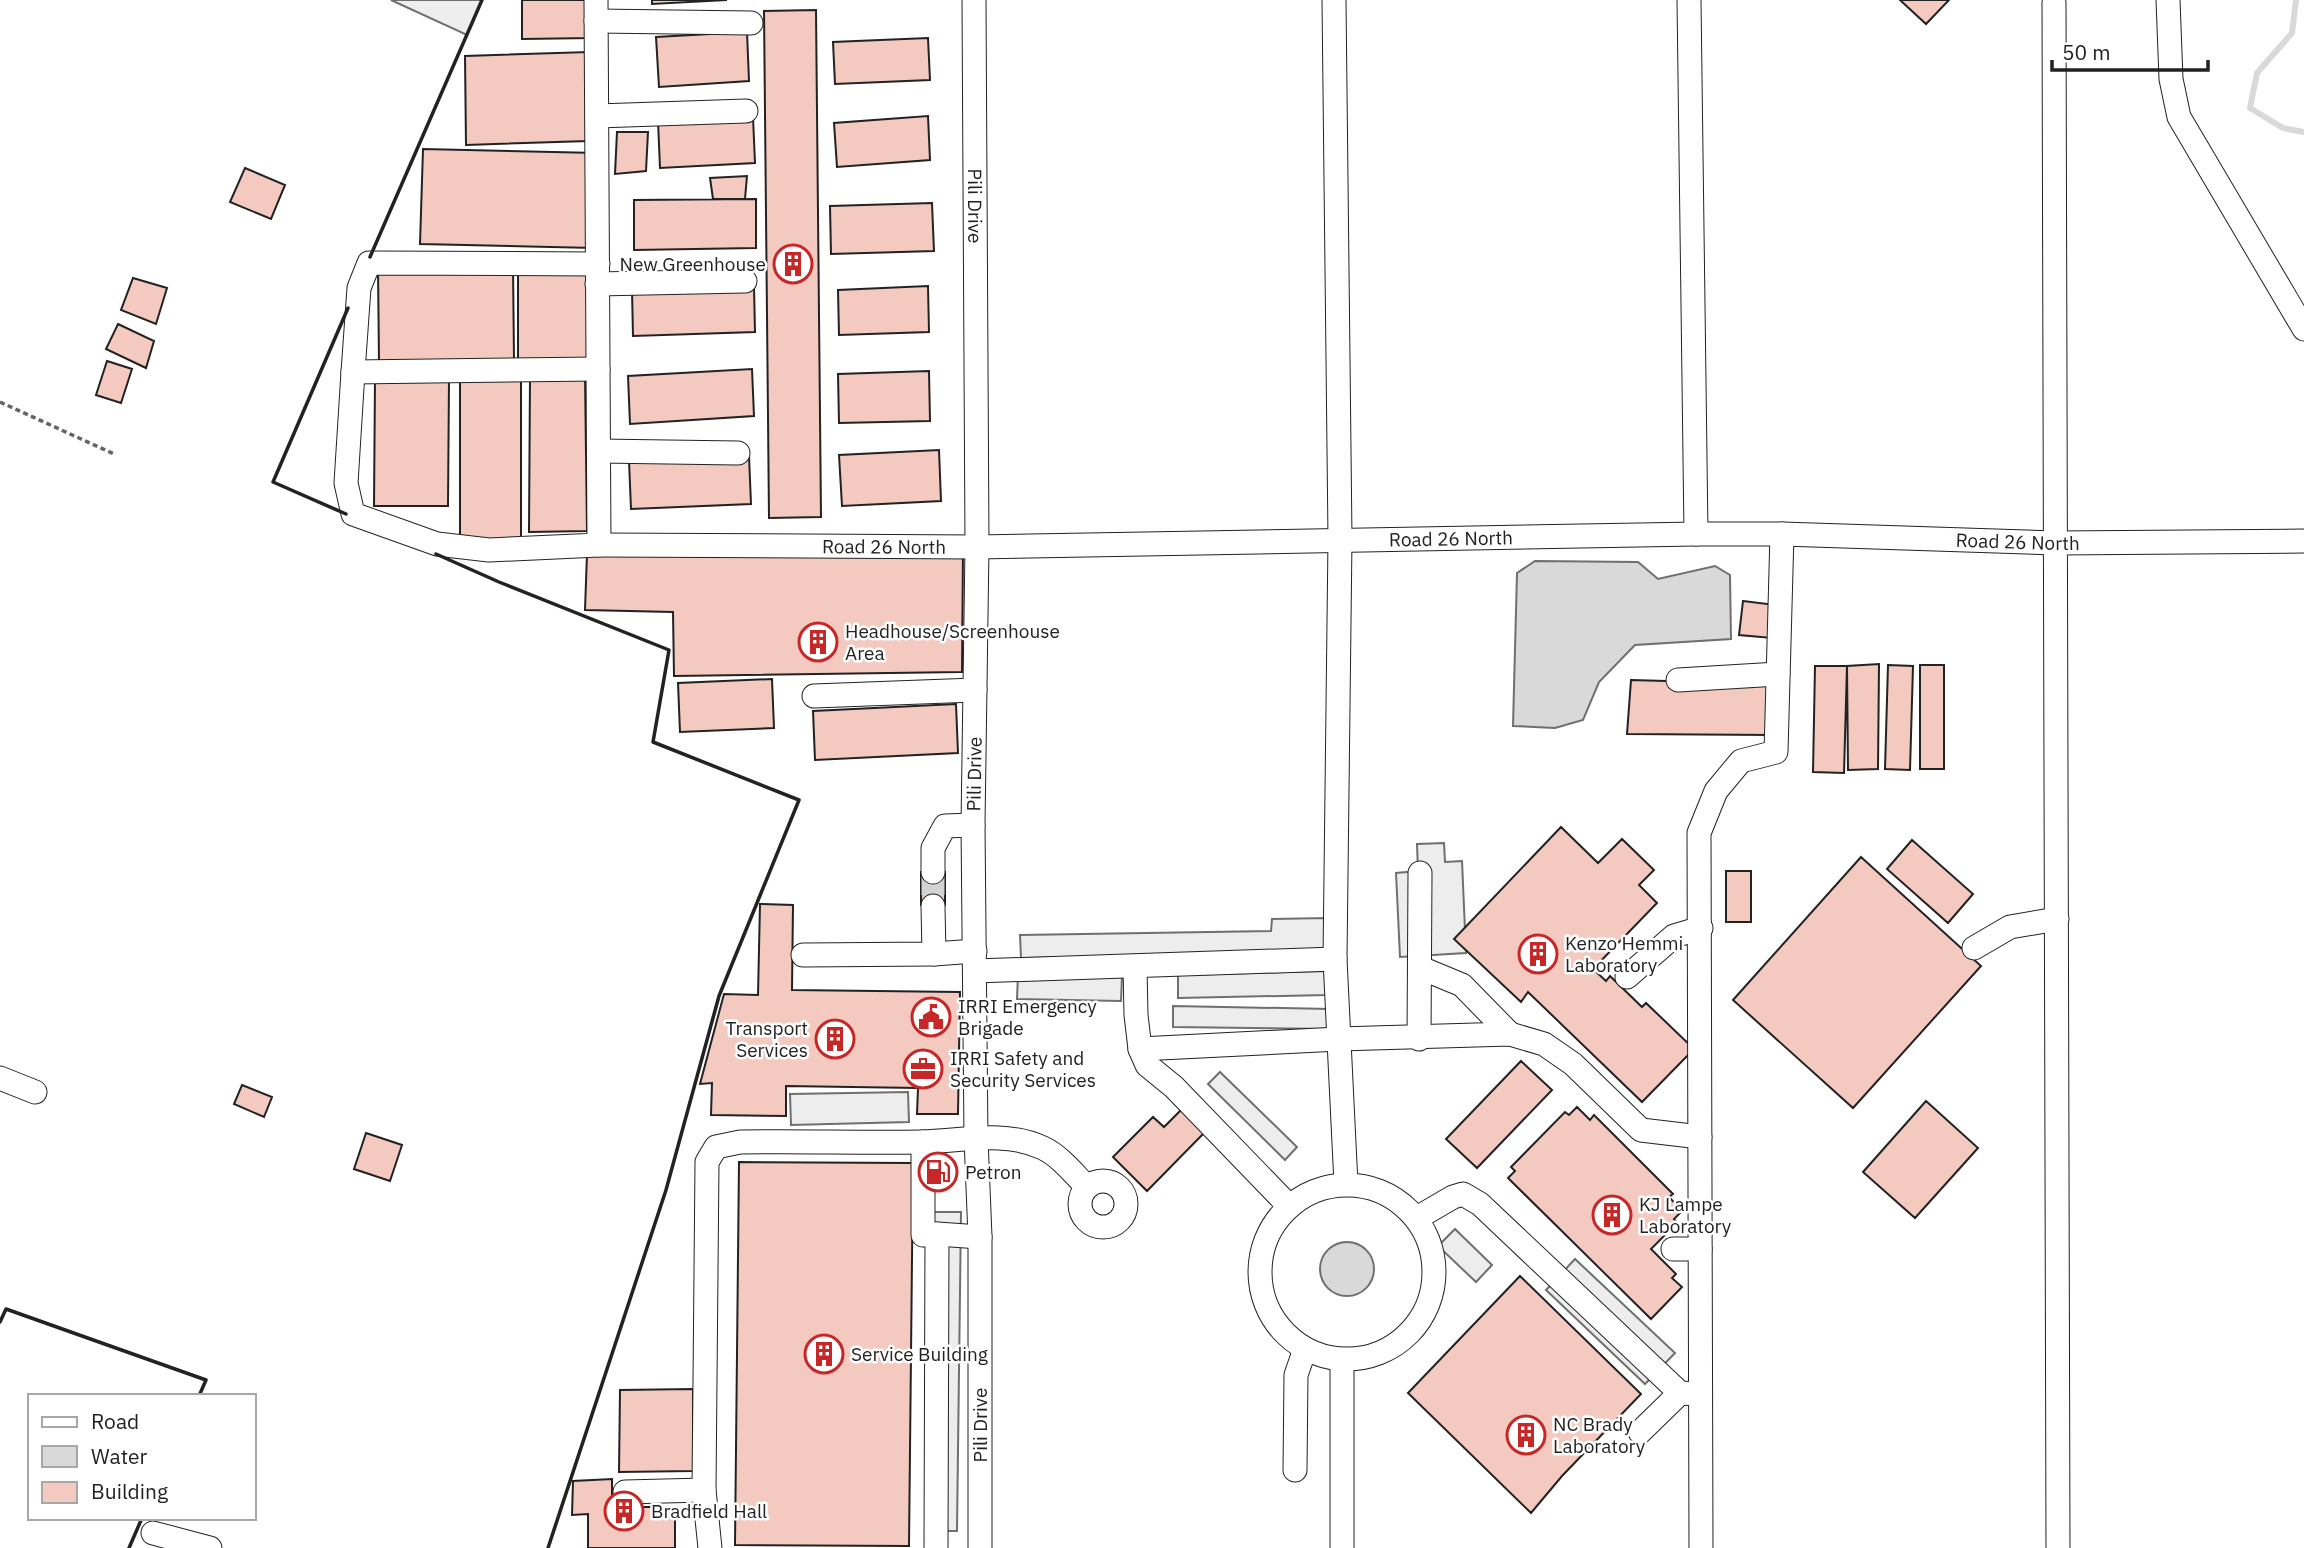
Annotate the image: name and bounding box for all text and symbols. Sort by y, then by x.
scale bar [2052,28,2208,72]
text: 50 m [2062,38,2111,66]
street label: Pili Drive [963,169,987,243]
building icon: New Greenhouse [772,243,814,285]
place label: New Greenhouse [620,252,766,276]
street label: Road 26 North [1389,525,1513,552]
street label: Road 26 North [1955,528,2080,555]
street label: Road 26 North [822,534,946,559]
place label: Headhouse/Screenhouse Area [845,619,1060,665]
building icon: Headhouse/Screenhouse Area [797,621,839,663]
street label: Pili Drive [961,736,987,812]
place label: Kenzo Hemmi Laboratory [1565,931,1683,977]
building icon: Kenzo Hemmi Laboratory [1517,933,1559,975]
place label: IRRI Emergency Brigade [958,994,1097,1040]
public building icon: IRRI Emergency Brigade [910,996,952,1038]
place label: Transport Services [726,1016,808,1062]
building icon: Transport Services [814,1018,856,1060]
place label: IRRI Safety and Security Services [950,1046,1096,1092]
office icon: IRRI Safety and Security Services [902,1048,944,1090]
fuel station icon: Petron [917,1151,959,1193]
place label: Petron [965,1160,1022,1184]
place label: KJ Lampe Laboratory [1639,1192,1732,1238]
building icon: KJ Lampe Laboratory [1591,1194,1633,1236]
building icon: Service Building [803,1333,845,1375]
place label: Service Building [851,1342,988,1366]
street label: Pili Drive [968,1388,992,1462]
legend [28,1394,256,1520]
text: Road [91,1407,139,1435]
place label: NC Brady Laboratory [1553,1412,1646,1458]
building icon: NC Brady Laboratory [1505,1414,1547,1456]
text: Water [91,1442,148,1470]
text: Building [91,1477,168,1505]
building icon: Bradfield Hall [603,1490,645,1532]
place label: Bradfield Hall [651,1499,767,1523]

